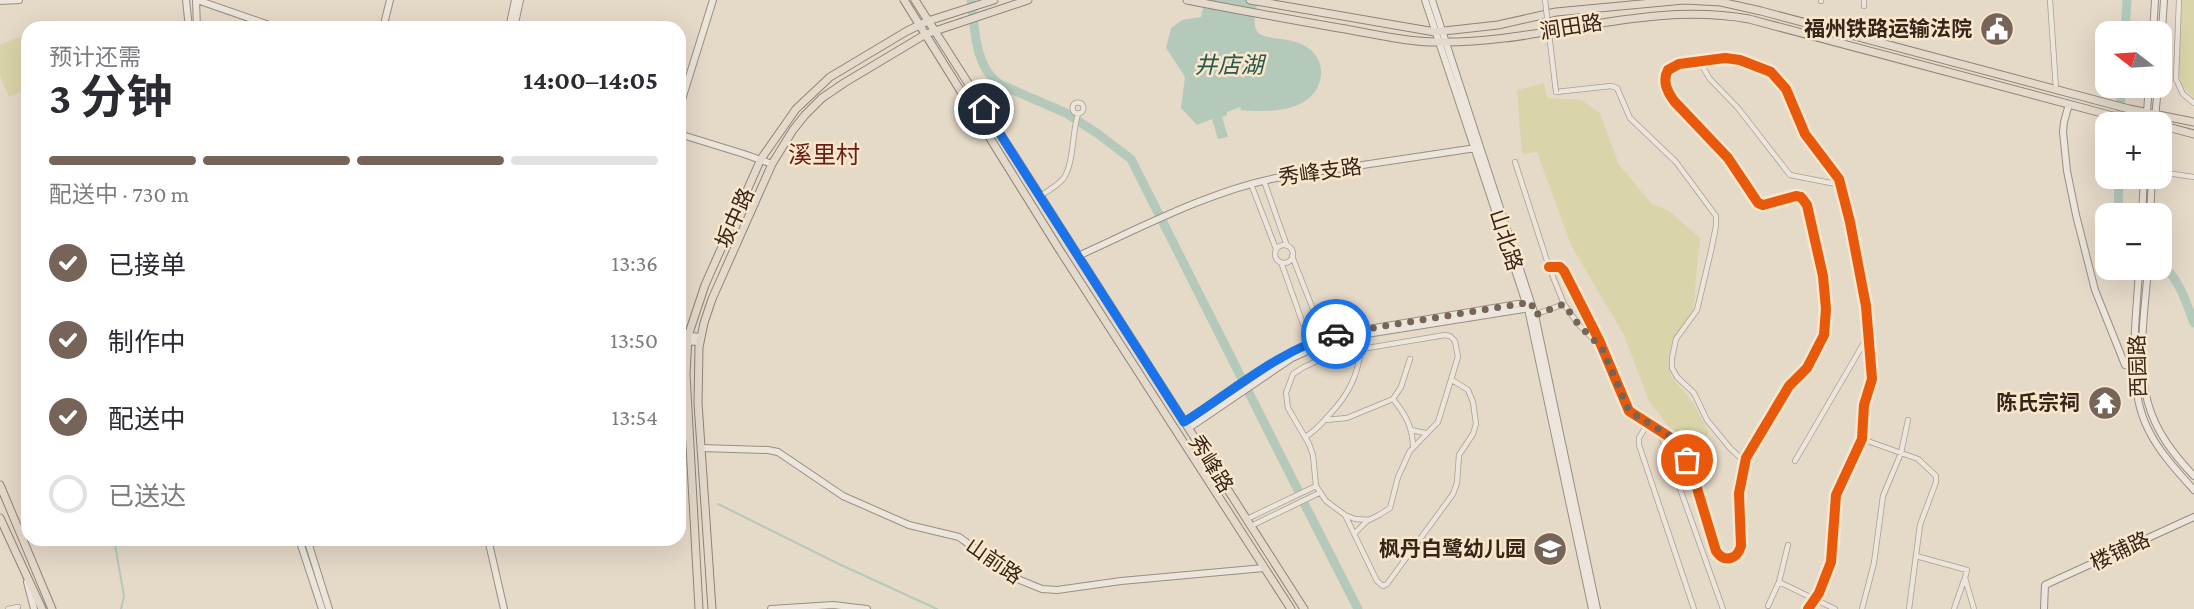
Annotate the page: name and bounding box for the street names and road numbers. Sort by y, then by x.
street label: 涧田路 [1538,10,1604,44]
street label: 秀峰支路 [1277,154,1363,190]
street label: 坂中路 [711,184,759,252]
street label: 山北路 [1485,206,1527,274]
street label: 西园路 [2125,334,2151,398]
street label: 秀峰路 [1184,431,1238,497]
street label: 楼铺路 [2086,527,2154,575]
street label: 山前路 [961,533,1027,589]

